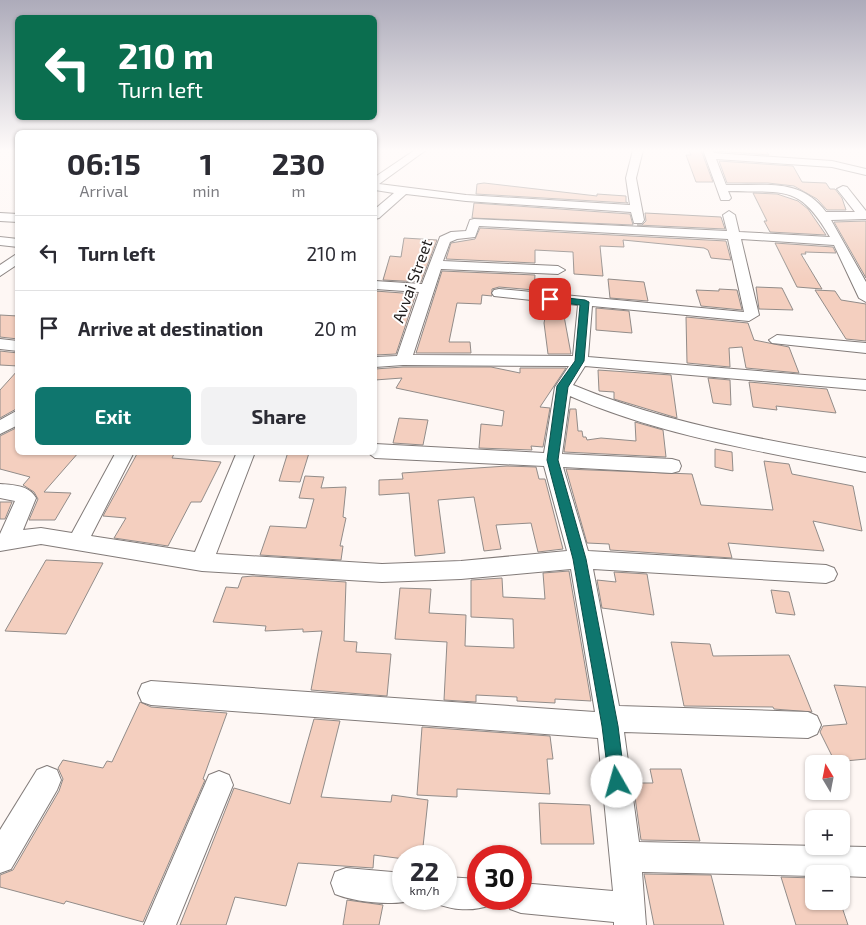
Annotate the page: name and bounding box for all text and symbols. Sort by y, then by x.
text: 210 m [118,34,214,76]
icon: left [35,35,100,100]
text: Turn left [118,76,203,102]
text: 06:15 [67,145,141,181]
text: 1 [200,145,213,181]
text: 230 [272,145,325,181]
text: Arrival [79,181,128,200]
text: min [193,181,220,200]
text: m [291,181,305,200]
street label: Avvai Street [388,237,435,325]
icon: left [35,239,63,267]
text: Turn left [78,242,155,265]
text: 210 m [306,242,357,265]
pin [529,278,571,320]
icon: arrive [536,285,564,313]
icon: arrive [35,314,63,342]
text: Arrive at destination [78,317,263,340]
text: 20 m [314,317,357,340]
button: Exit [35,387,191,445]
button: Share [201,387,357,445]
position arrow [590,755,642,807]
north arrow [805,755,850,800]
map controls [805,755,850,910]
button: + [805,810,850,855]
speed limit sign: 30 [467,845,532,910]
text: 22 [410,856,439,886]
button: − [805,865,850,910]
text: km/h [410,883,439,897]

